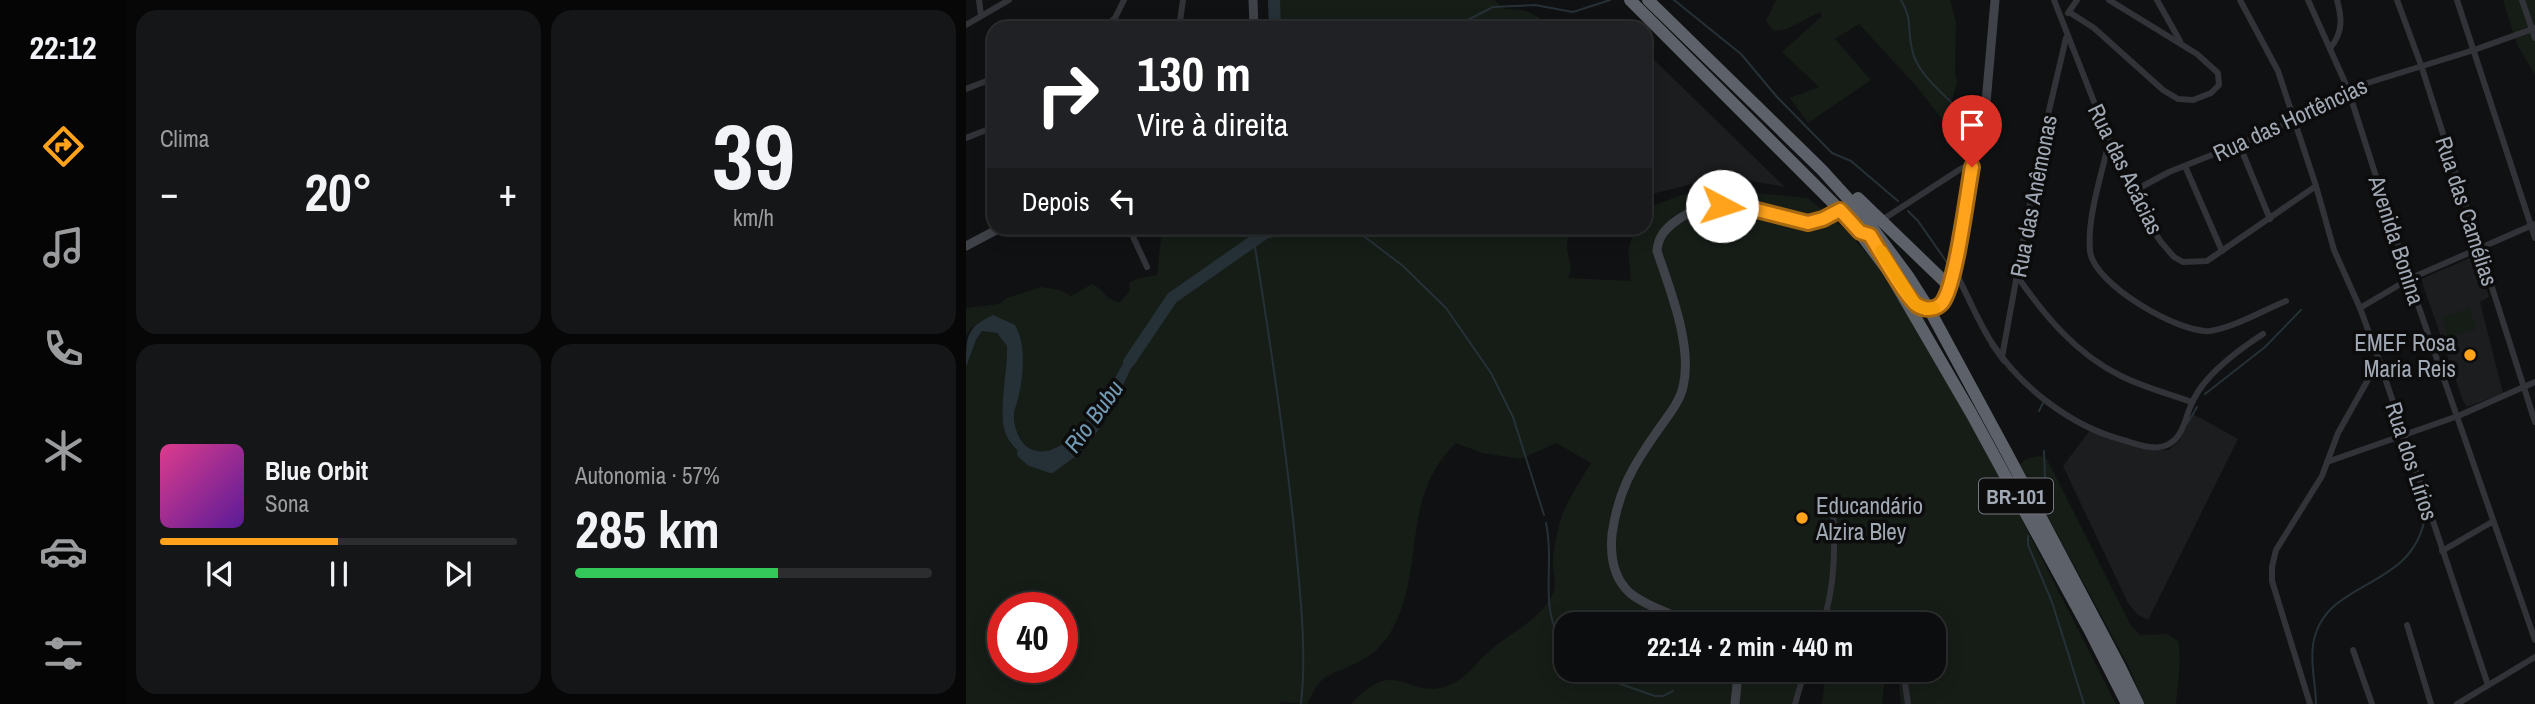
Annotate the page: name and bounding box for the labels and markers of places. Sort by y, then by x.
pin [1942,95,2002,167]
place label: EMEF Rosa Maria Reis [2354,327,2457,384]
marker: EMEF Rosa Maria Reis [2462,347,2478,363]
place label: Educandário Alzira Bley [1815,490,1923,547]
marker: Educandário Alzira Bley [1794,510,1810,526]

